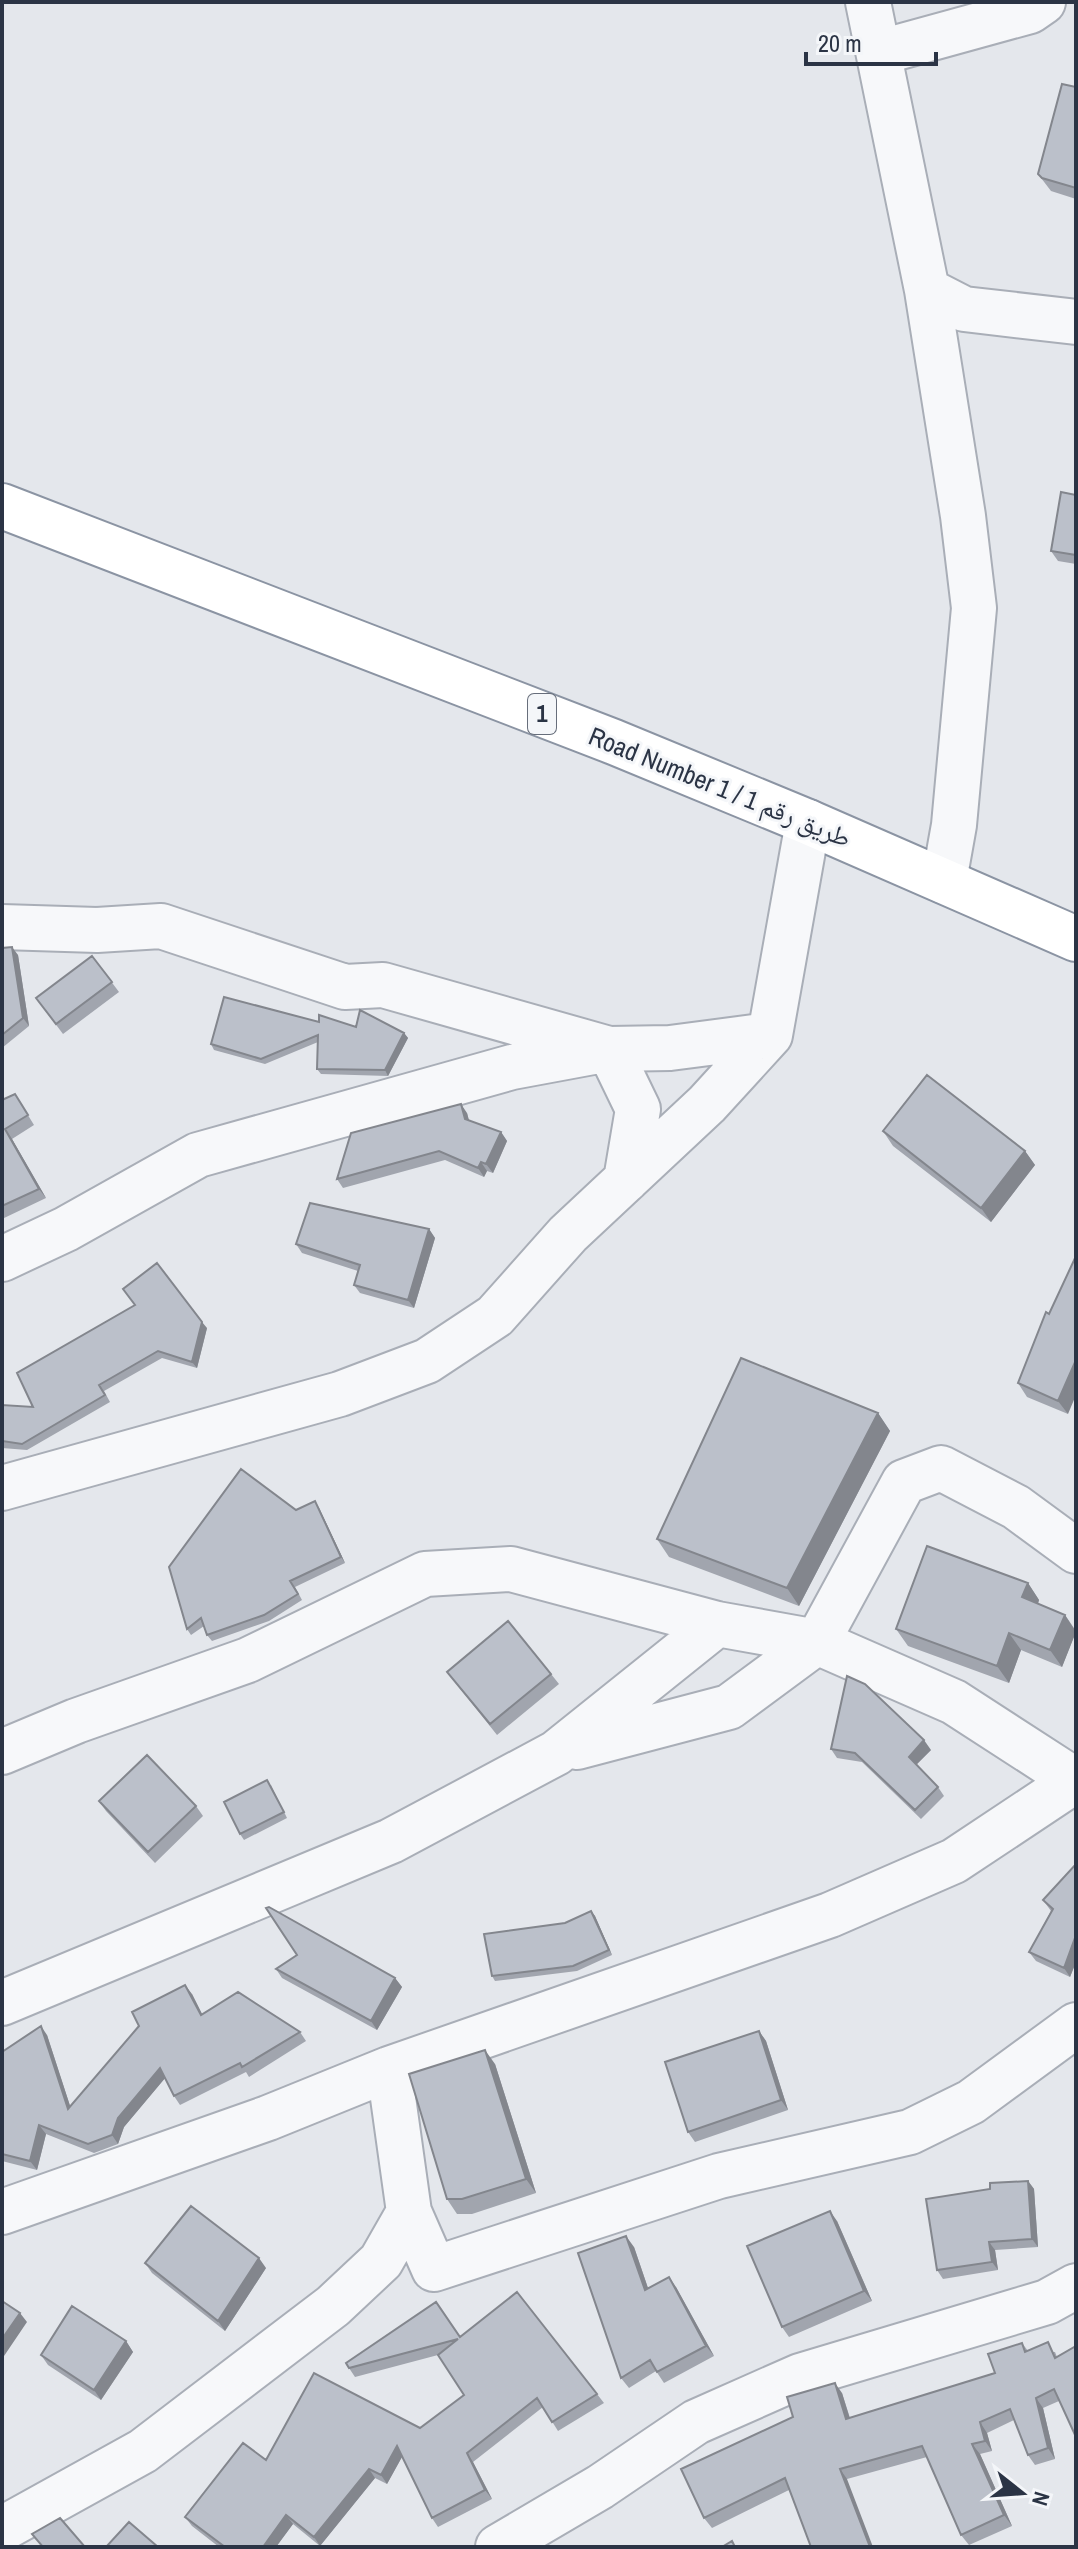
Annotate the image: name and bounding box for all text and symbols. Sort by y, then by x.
scale bar [806,16,936,66]
text: 20 m [818,27,862,59]
road number: 1 [528,694,556,734]
street label: Road Number 1 / طريق رقم 1 [584,718,857,855]
north arrow [982,2453,1062,2533]
text: N [1025,2488,1057,2509]

